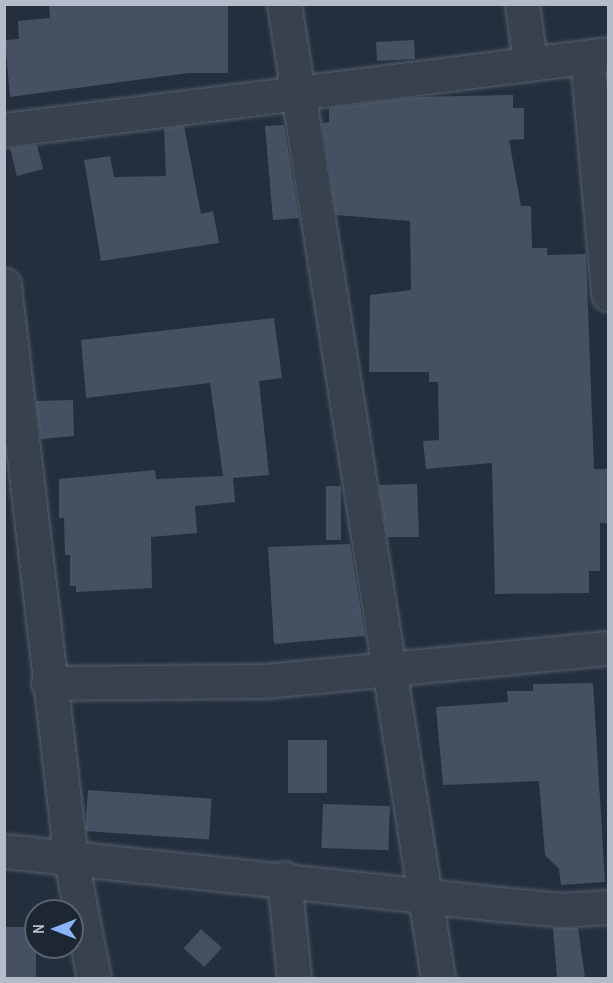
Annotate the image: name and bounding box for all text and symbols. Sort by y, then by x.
north arrow [24,899,84,959]
text: N [27,924,49,934]

